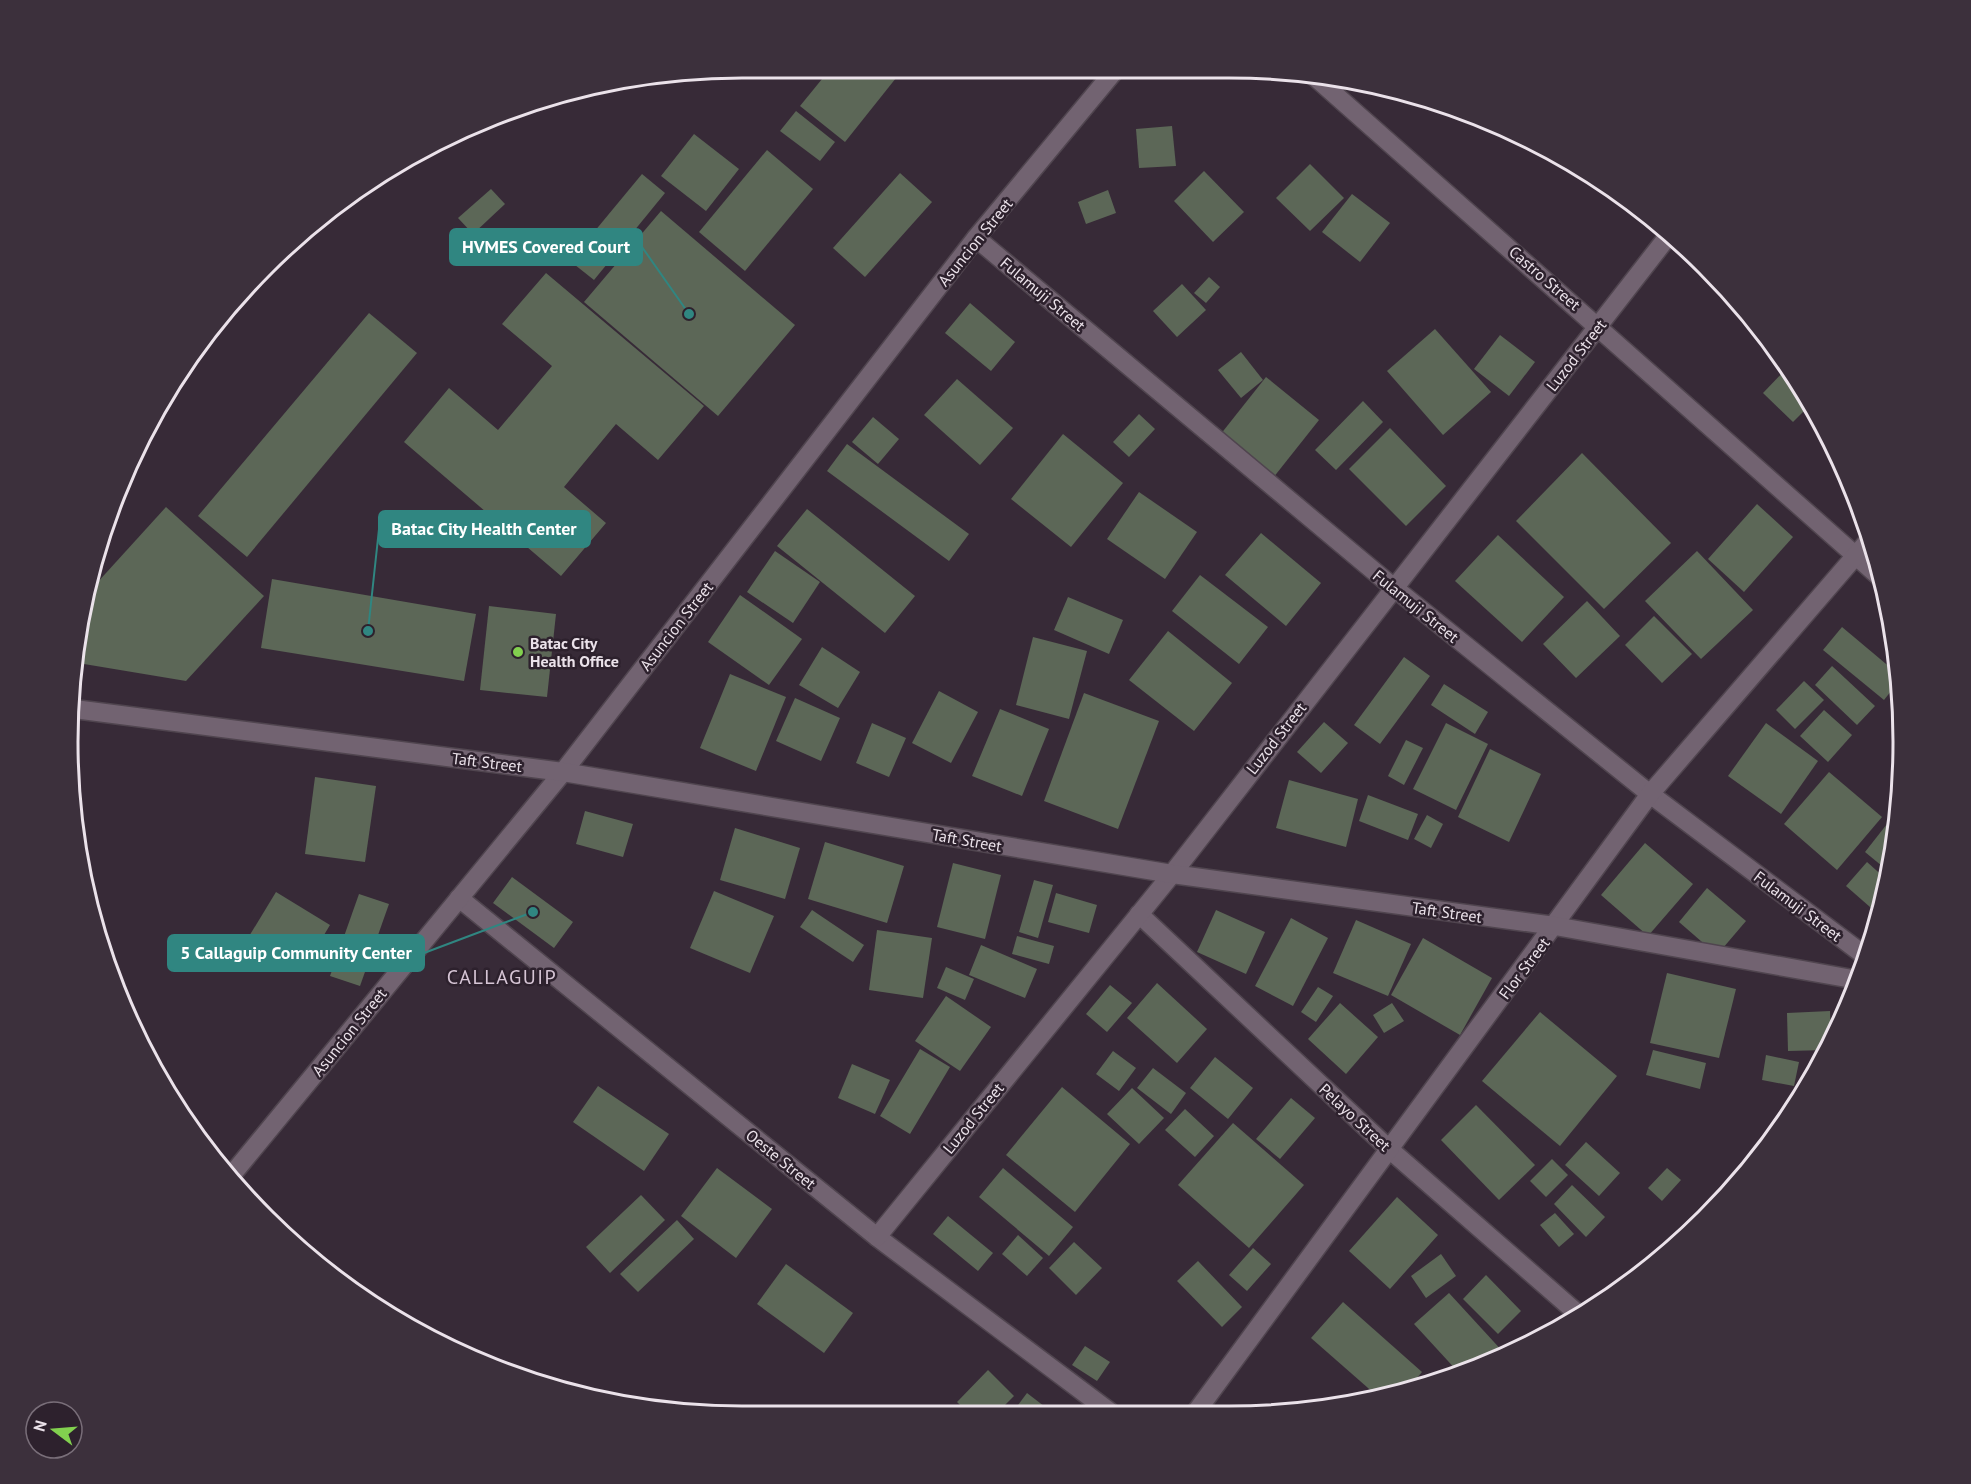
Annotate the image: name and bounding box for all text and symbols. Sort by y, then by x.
street label: Asuncion Street [933,194,1017,290]
callout: HVMES Covered Court [450,229,642,265]
text: HVMES Covered Court [462,235,631,258]
street label: Castro Street [1505,242,1585,315]
street label: Fulamuji Street [996,253,1090,336]
street label: Luzod Street [1542,315,1611,395]
callout: Batac City Health Center [379,511,590,547]
text: Batac City Health Center [391,517,577,540]
street label: Fulamuji Street [1369,565,1463,647]
street label: Asuncion Street [635,577,717,674]
place label: Batac City Health Office [530,633,619,671]
marker: Batac City Health Office [511,645,525,659]
street label: Luzod Street [1242,698,1311,778]
street label: Taft Street [451,748,524,776]
street label: Taft Street [931,824,1004,856]
street label: Fulamuji Street [1750,866,1846,946]
street label: Taft Street [1411,897,1484,927]
street label: Flor Street [1494,933,1554,1003]
callout: 5 Callaguip Community Center [168,935,424,971]
text: 5 Callaguip Community Center [180,941,412,964]
district label: CALLAGUIP [447,964,557,990]
street label: Asuncion Street [307,984,391,1080]
street label: Luzod Street [938,1078,1008,1158]
street label: Pelayo Street [1315,1079,1395,1155]
street label: Oeste Street [742,1125,821,1194]
north arrow [24,1400,84,1460]
text: N [29,1418,51,1434]

